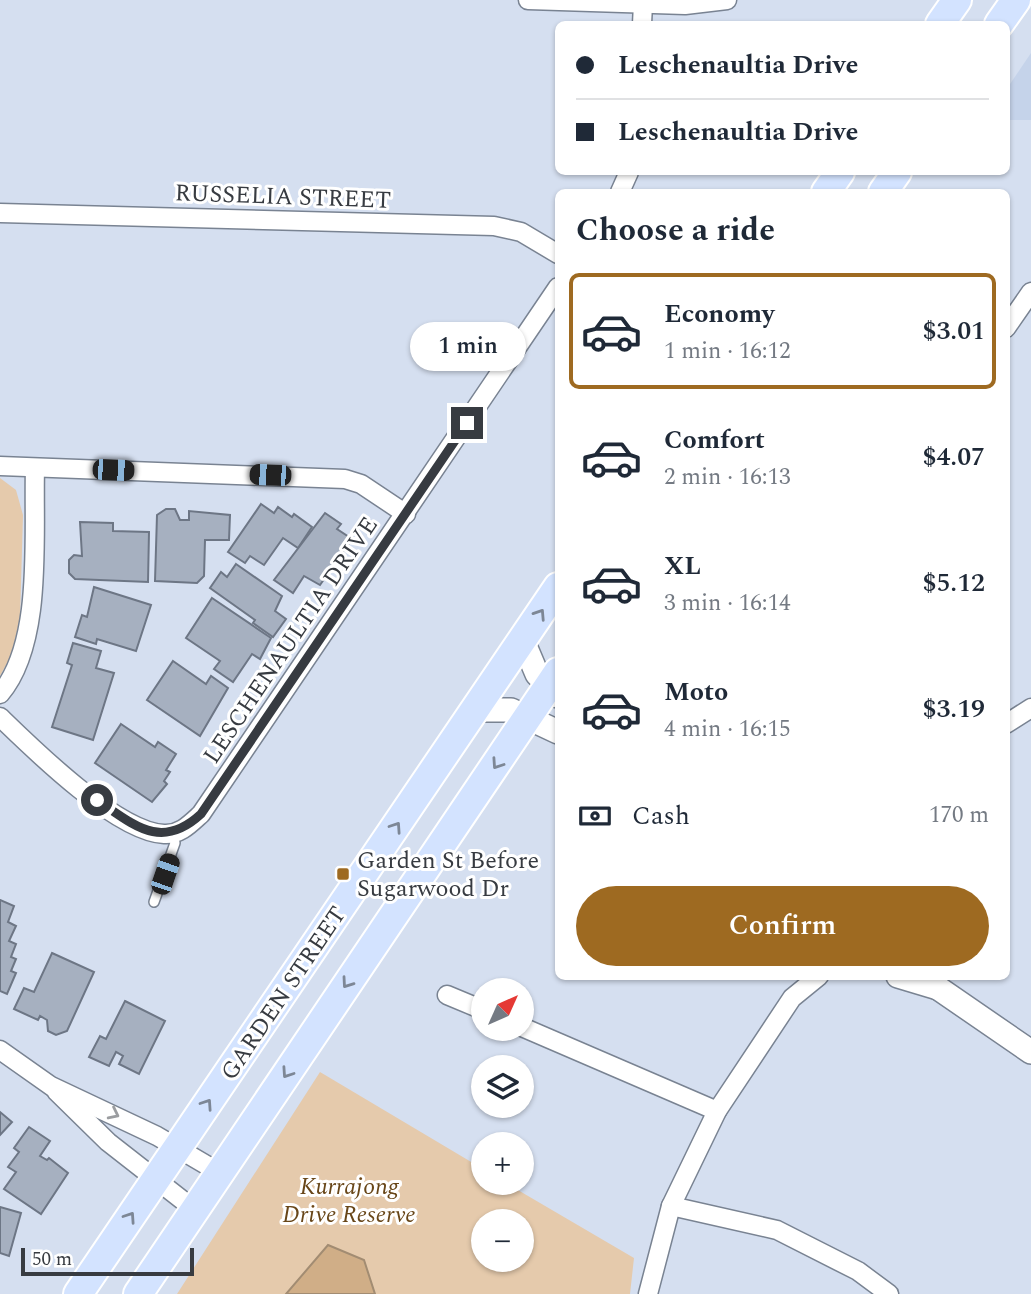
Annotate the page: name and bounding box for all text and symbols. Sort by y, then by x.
text: Leschenaultia Drive [618,45,858,85]
text: Leschenaultia Drive [618,112,858,152]
street label: RUSSELIA STREET [174,175,392,219]
text: Choose a ride [576,206,775,255]
text: Economy [664,294,774,334]
icon: car [580,300,643,363]
text: $3.01 [922,311,985,351]
callout: 1 min [409,322,525,370]
text: 1 min [438,329,498,364]
text: 1 min · 16:12 [664,334,791,369]
route end [451,407,483,439]
text: Comfort [664,420,765,460]
icon: car [580,426,643,489]
text: $4.07 [922,437,985,477]
car [92,459,135,481]
text: 2 min · 16:13 [664,460,791,495]
car [249,464,292,486]
street label: LESCHENAULTIA DRIVE [194,510,387,771]
text: XL [664,546,701,586]
icon: car [580,552,643,615]
text: $5.12 [922,563,985,603]
text: 3 min · 16:14 [664,586,791,621]
one-way arrow [532,608,545,621]
text: Moto [664,672,728,712]
icon: car [580,678,643,741]
text: $3.19 [922,689,985,729]
text: 4 min · 16:15 [664,712,791,747]
one-way arrow [492,756,505,769]
route start [81,784,113,816]
text: Cash [632,796,690,836]
icon: cash [576,797,614,835]
text: 170 m [929,798,989,833]
one-way arrow [388,822,400,835]
place label: Garden St Before Sugarwood Dr [357,843,539,907]
car [149,851,182,897]
marker: Garden St Before Sugarwood Dr [335,866,351,882]
button: Confirm [576,886,989,966]
street label: GARDEN STREET [212,899,356,1088]
one-way arrow [343,975,355,988]
north arrow [471,978,534,1041]
map controls [471,978,534,1272]
button: layers [471,1055,534,1118]
one-way arrow [282,1065,295,1078]
one-way arrow [199,1099,211,1112]
one-way arrow [107,1105,119,1119]
button: + [471,1132,534,1195]
park label: Kurrajong Drive Reserve [282,1169,416,1233]
button: − [471,1209,534,1272]
one-way arrow [122,1212,134,1225]
scale bar [21,1245,194,1277]
text: 50 m [32,1245,72,1274]

